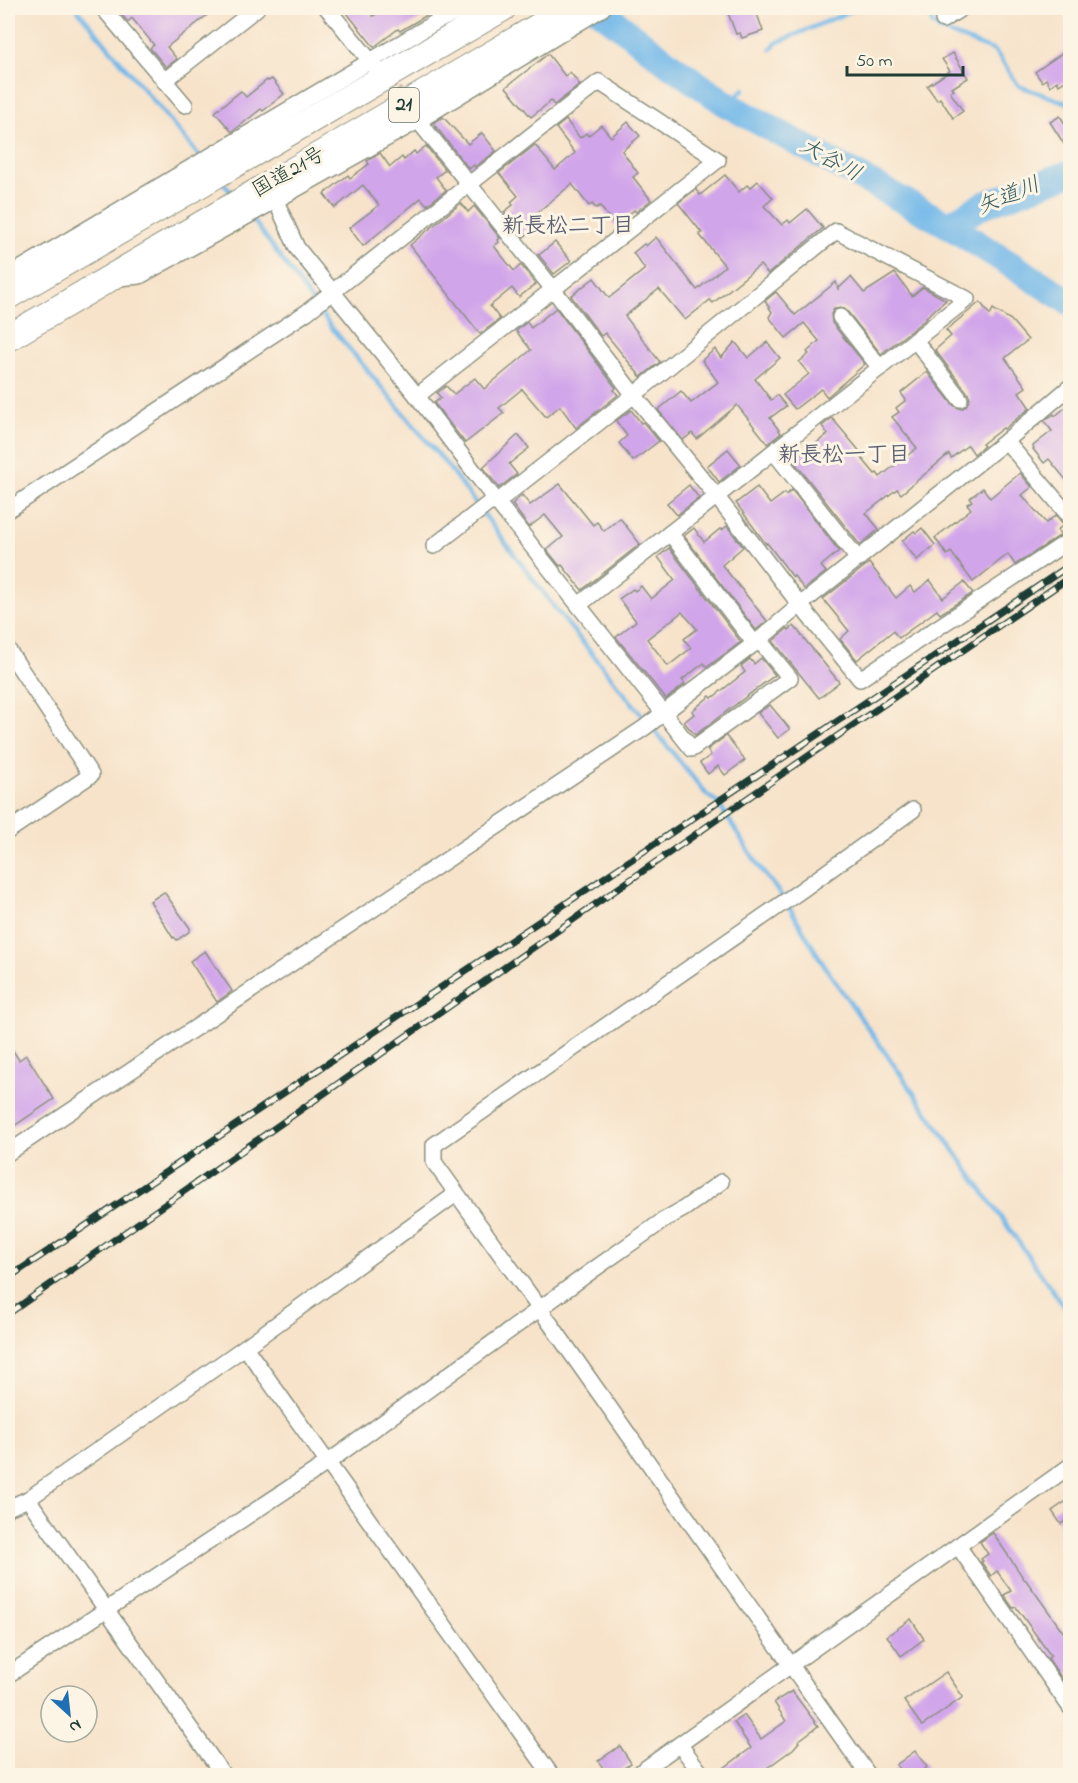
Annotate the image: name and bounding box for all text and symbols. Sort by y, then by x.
scale bar [847,39,962,77]
text: 50 m [856,49,893,75]
road number: 21 [389,88,419,122]
water label: 大谷川 [793,131,867,191]
street label: 国道21号 [247,140,331,206]
water label: 矢道川 [972,170,1046,224]
district label: 新長松二丁目 [502,211,634,243]
district label: 新長松一丁目 [778,440,910,472]
north arrow [39,1684,99,1744]
text: N [64,1712,85,1739]

